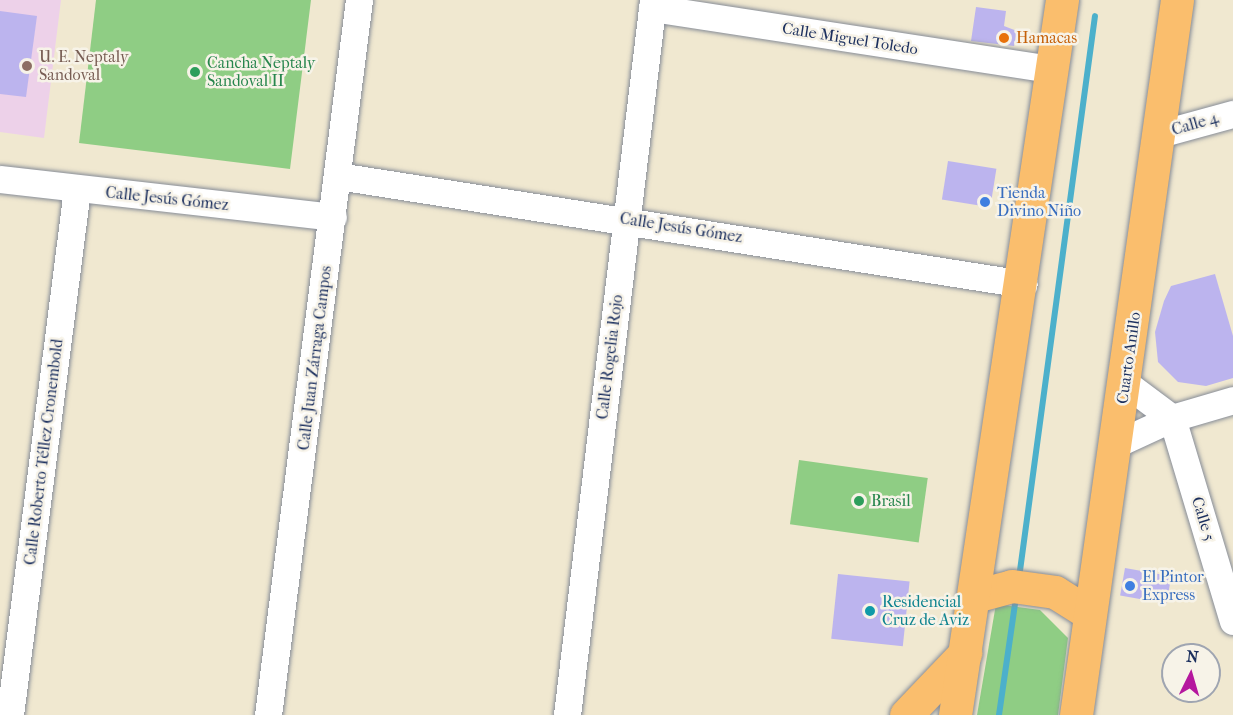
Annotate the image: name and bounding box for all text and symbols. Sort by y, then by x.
street label: Calle Miguel Toledo [781,19,919,59]
place label: Hamacas [1016,28,1077,48]
marker: Hamacas [997,31,1011,45]
place label: U. E. Neptaly Sandoval [39,47,128,85]
place label: Cancha Neptaly Sandoval II [207,53,315,91]
marker: U. E. Neptaly Sandoval [20,59,34,73]
marker: Cancha Neptaly Sandoval II [188,65,202,79]
street label: Calle 4 [1169,108,1221,140]
street label: Calle Jesús Gómez [104,183,230,215]
place label: Tienda Divino Niño [997,183,1081,221]
marker: Tienda Divino Niño [978,195,992,209]
street label: Calle Jesús Gómez [618,209,744,247]
street label: Calle Juan Zárraga Campos [294,265,336,451]
street label: Calle Rogelia Rojo [593,293,627,421]
street label: Cuarto Anillo [1113,311,1145,405]
street label: Calle Roberto Téllez Cronembold [21,338,67,566]
place label: Brasil [871,491,911,511]
marker: Brasil [852,494,866,508]
street label: Calle 5 [1187,495,1219,543]
place label: El Pintor Express [1142,567,1204,605]
marker: El Pintor Express [1123,579,1137,593]
place label: Residencial Cruz de Aviz [882,592,969,630]
marker: Residencial Cruz de Aviz [863,604,877,618]
north arrow [1161,643,1221,703]
text: N [1186,647,1199,667]

